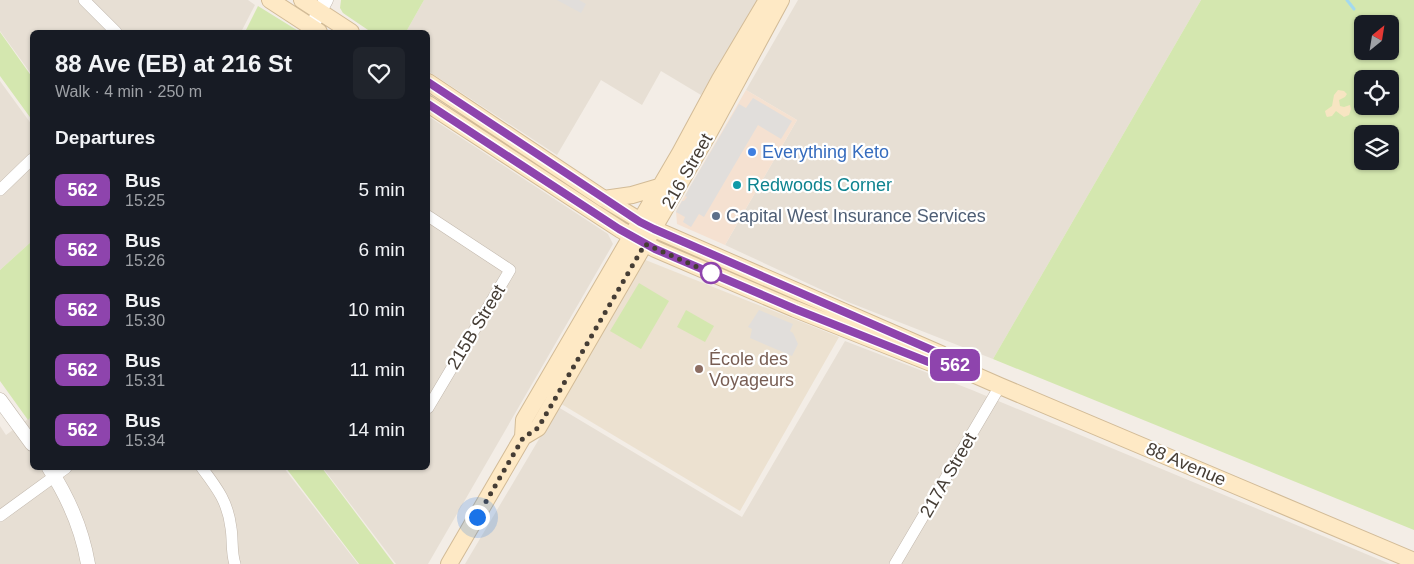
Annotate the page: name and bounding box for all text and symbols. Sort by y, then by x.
north arrow [1354,15,1399,60]
map controls [1354,15,1399,170]
button: heart [353,47,405,99]
text: 88 Ave (EB) at 216 St [55,50,292,77]
button: locate [1354,70,1399,115]
text: Walk · 4 min · 250 m [55,83,202,100]
button: layers [1354,125,1399,170]
text: Departures [55,127,155,148]
street label: 216 Street [658,130,716,212]
place label: Everything Keto [762,142,889,162]
marker: Everything Keto [746,146,758,158]
text: Bus [125,170,161,191]
place label: Redwoods Corner [747,175,892,195]
text: 5 min [359,179,405,200]
marker: Redwoods Corner [731,179,743,191]
text: 562 [67,180,98,200]
text: 15:25 [125,192,165,209]
place label: Capital West Insurance Services [726,206,986,226]
marker: Capital West Insurance Services [710,210,722,222]
text: Bus [125,230,161,251]
text: 6 min [359,239,405,260]
text: 562 [67,240,98,260]
text: 15:26 [125,252,165,269]
unlabelled marker [700,262,722,284]
street label: 215B Street [443,281,509,373]
text: Bus [125,290,161,311]
text: 10 min [348,299,405,320]
text: 562 [67,300,98,320]
text: 15:30 [125,312,165,329]
place label: École des Voyageurs [709,349,794,390]
line badge: 562 [926,349,984,381]
text: Bus [125,350,161,371]
text: 562 [940,355,970,375]
text: 11 min [349,359,405,380]
text: 562 [67,360,98,380]
marker: École des Voyageurs [693,363,705,375]
text: 15:31 [125,372,165,389]
text: Bus [125,410,161,431]
text: 14 min [348,419,405,440]
text: 562 [67,420,98,440]
street label: 217A Street [916,429,980,521]
text: 15:34 [125,432,165,449]
street label: 88 Avenue [1143,438,1229,490]
your location [465,505,490,530]

